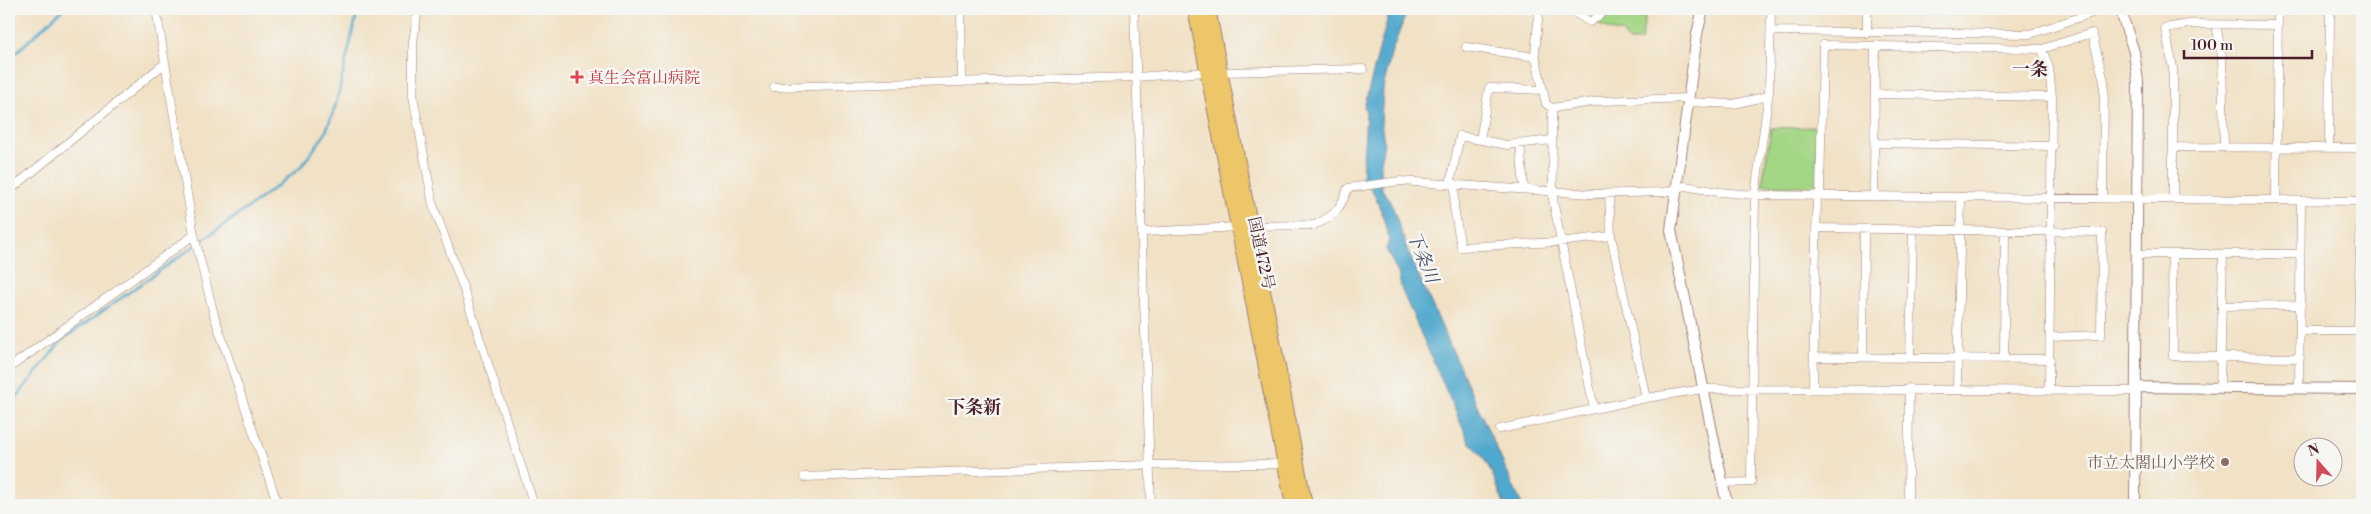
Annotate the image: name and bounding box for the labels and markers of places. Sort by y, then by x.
place label: 真生会富山病院 [588,68,700,88]
marker: 真生会富山病院 [570,70,584,84]
place label: 市立太閤山小学校 [2087,453,2215,473]
marker: 市立太閤山小学校 [2219,456,2231,468]

